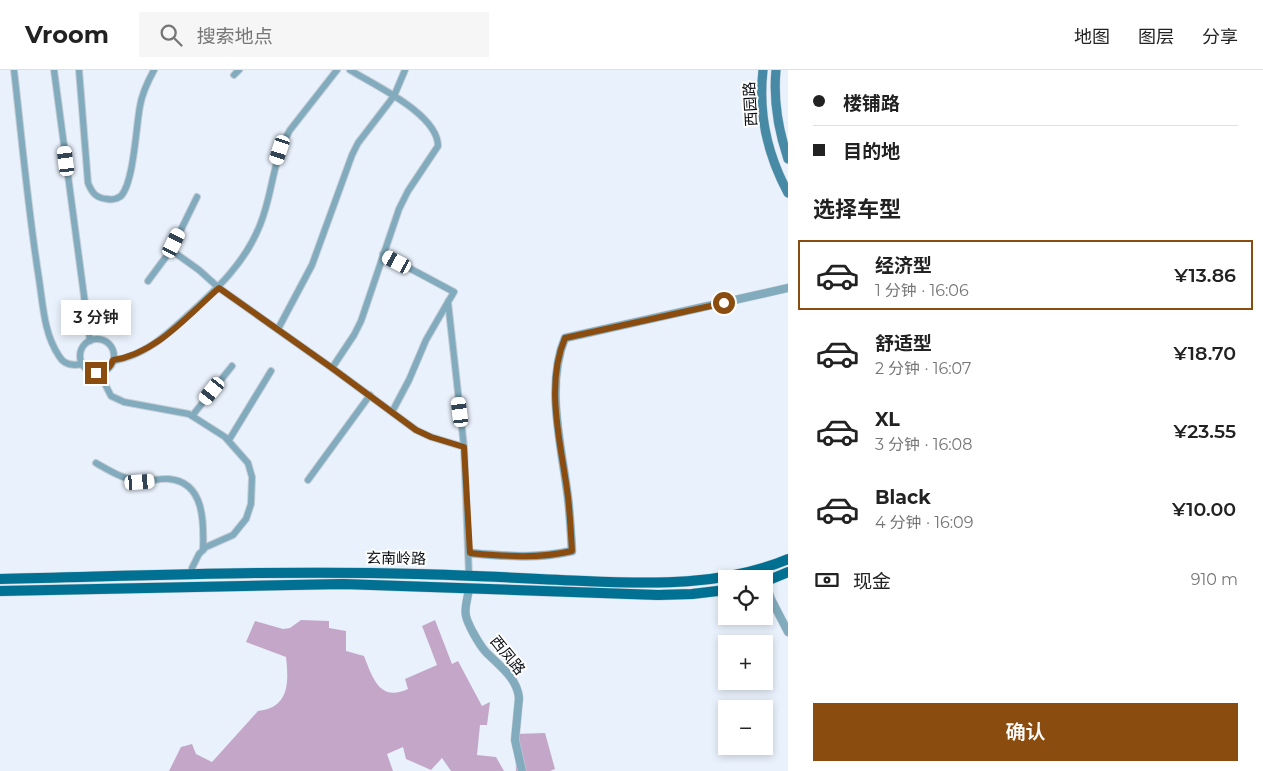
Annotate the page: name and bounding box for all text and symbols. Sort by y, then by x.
search box [139,12,489,57]
text: Vroom [25,20,109,49]
icon: search [157,21,185,49]
text: 搜索地点 [197,25,273,48]
text: 地图 [1074,26,1110,48]
text: 图层 [1138,26,1174,48]
text: 分享 [1202,26,1238,48]
street label: 西园路 [739,81,761,127]
text: 楼铺路 [843,92,900,115]
car [268,133,291,167]
text: 目的地 [843,140,900,163]
car [56,145,75,177]
text: 选择车型 [813,196,901,223]
car [160,226,187,260]
car [380,248,413,276]
icon: car [815,253,860,298]
text: 经济型 [875,254,932,277]
text: ¥13.86 [1174,264,1236,287]
text: 1 分钟 · 16:06 [875,281,969,300]
route start [713,292,735,314]
callout: 3 分钟 [61,300,131,336]
text: 3 分钟 [73,308,119,327]
icon: car [815,331,860,376]
text: 舒适型 [875,332,932,355]
text: ¥18.70 [1174,342,1236,365]
text: 2 分钟 · 16:07 [875,359,972,378]
route end [85,362,107,384]
car [196,375,227,407]
car [450,396,469,428]
text: XL [875,408,900,431]
icon: car [815,409,860,454]
text: ¥23.55 [1173,420,1236,443]
text: 3 分钟 · 16:08 [875,435,972,454]
car [124,473,155,491]
text: Black [875,486,931,509]
icon: car [815,487,860,532]
text: ¥10.00 [1172,498,1236,521]
text: 4 分钟 · 16:09 [875,513,973,532]
street label: 玄南岭路 [366,548,426,568]
icon: cash [813,566,841,594]
map controls [718,570,773,755]
button: locate [718,570,773,625]
text: 现金 [853,570,891,593]
text: 910 m [1191,570,1238,589]
street label: 西凤路 [486,632,530,678]
button: + [718,635,773,690]
button: − [718,700,773,755]
button: 确认 [813,703,1238,761]

